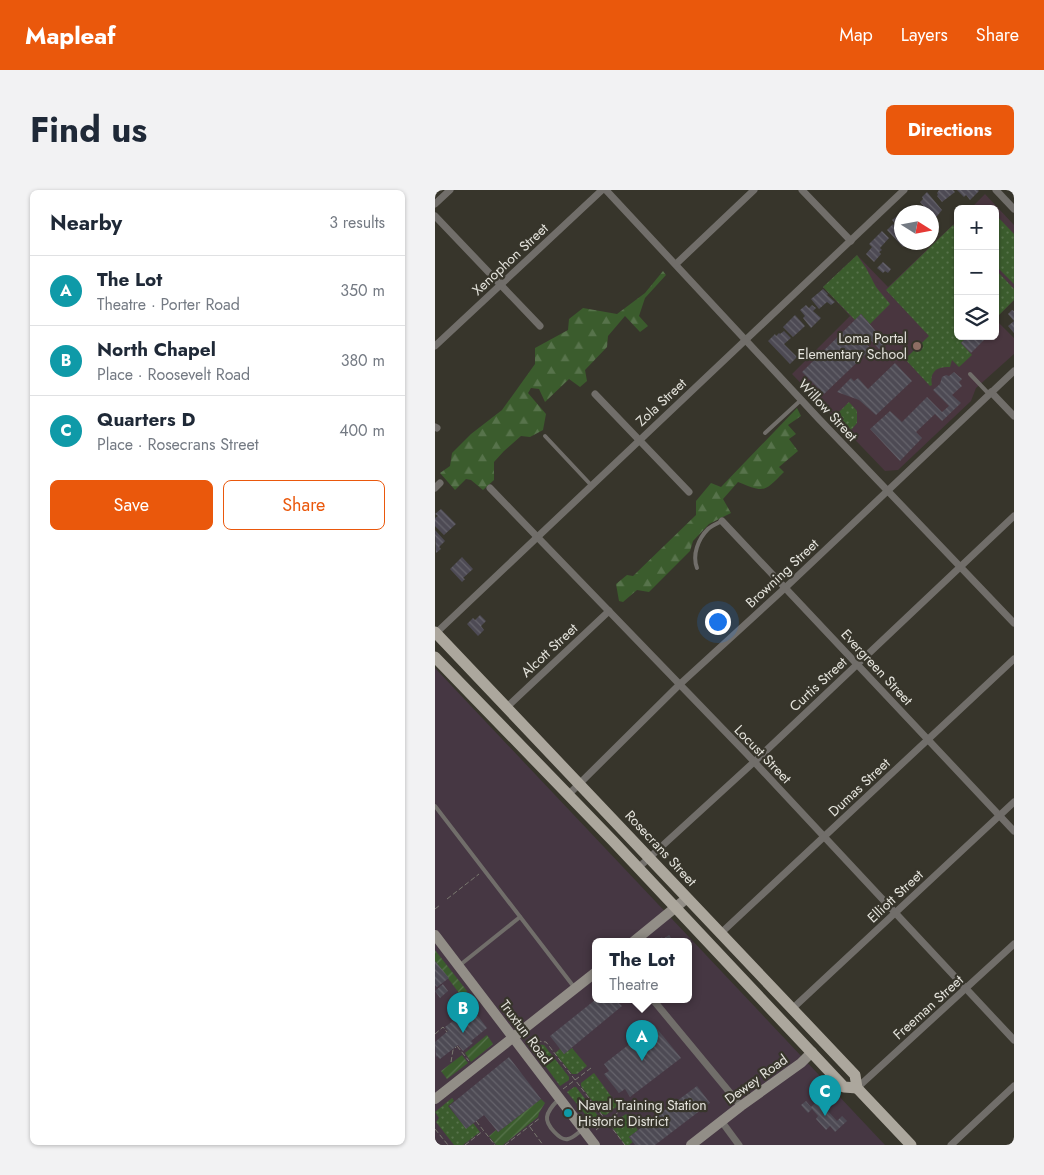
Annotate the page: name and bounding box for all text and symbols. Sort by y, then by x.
text: Mapleaf [25,18,116,53]
text: Map [839,22,873,48]
text: Layers [901,22,948,48]
text: Share [976,22,1019,48]
text: Find us [30,105,147,155]
button: Directions [886,105,1014,155]
north arrow [894,205,939,250]
map controls [954,205,999,340]
button: + [954,205,999,250]
text: Nearby [50,208,122,238]
text: 3 results [329,211,385,234]
street label: Xenophon Street [468,218,553,300]
button: − [954,250,999,295]
text: The Lot [97,266,162,293]
text: A [60,279,72,302]
text: 350 m [340,279,385,302]
text: Theatre · Porter Road [97,293,240,316]
button: layers [954,295,999,340]
place label: Loma Portal Elementary School [797,328,907,364]
text: North Chapel [97,336,216,363]
marker: Loma Portal Elementary School [911,340,923,352]
text: B [61,349,71,372]
text: 380 m [341,349,385,372]
text: Place · Roosevelt Road [97,363,250,386]
street label: Zola Street [631,373,691,431]
street label: Willow Street [794,374,863,446]
text: Quarters D [97,406,195,433]
text: C [60,419,72,442]
text: 400 m [339,419,385,442]
text: Place · Rosecrans Street [97,433,258,456]
button: Save [50,480,213,530]
button: Share [223,480,385,530]
street label: Browning Street [741,533,823,612]
your location [705,609,731,635]
street label: Alcott Street [516,618,582,682]
street label: Evergreen Street [836,625,918,710]
street label: Curtis Street [785,652,852,716]
street label: Locust Street [730,720,797,788]
street label: Dumas Street [824,753,895,821]
street label: Rosecrans Street [621,806,702,891]
street label: Elliott Street [863,864,928,927]
popup [592,938,692,1003]
text: The Lot [609,946,675,973]
street label: Freeman Street [888,970,968,1044]
text: Theatre [609,973,658,996]
pin: B [447,992,479,1033]
street label: Truxtun Road [495,996,557,1068]
pin: A [626,1020,658,1061]
street label: Dewey Road [720,1049,792,1109]
pin: C [809,1075,841,1116]
place label: Naval Training Station Historic District [578,1095,707,1131]
marker: Naval Training Station Historic District [562,1107,574,1119]

